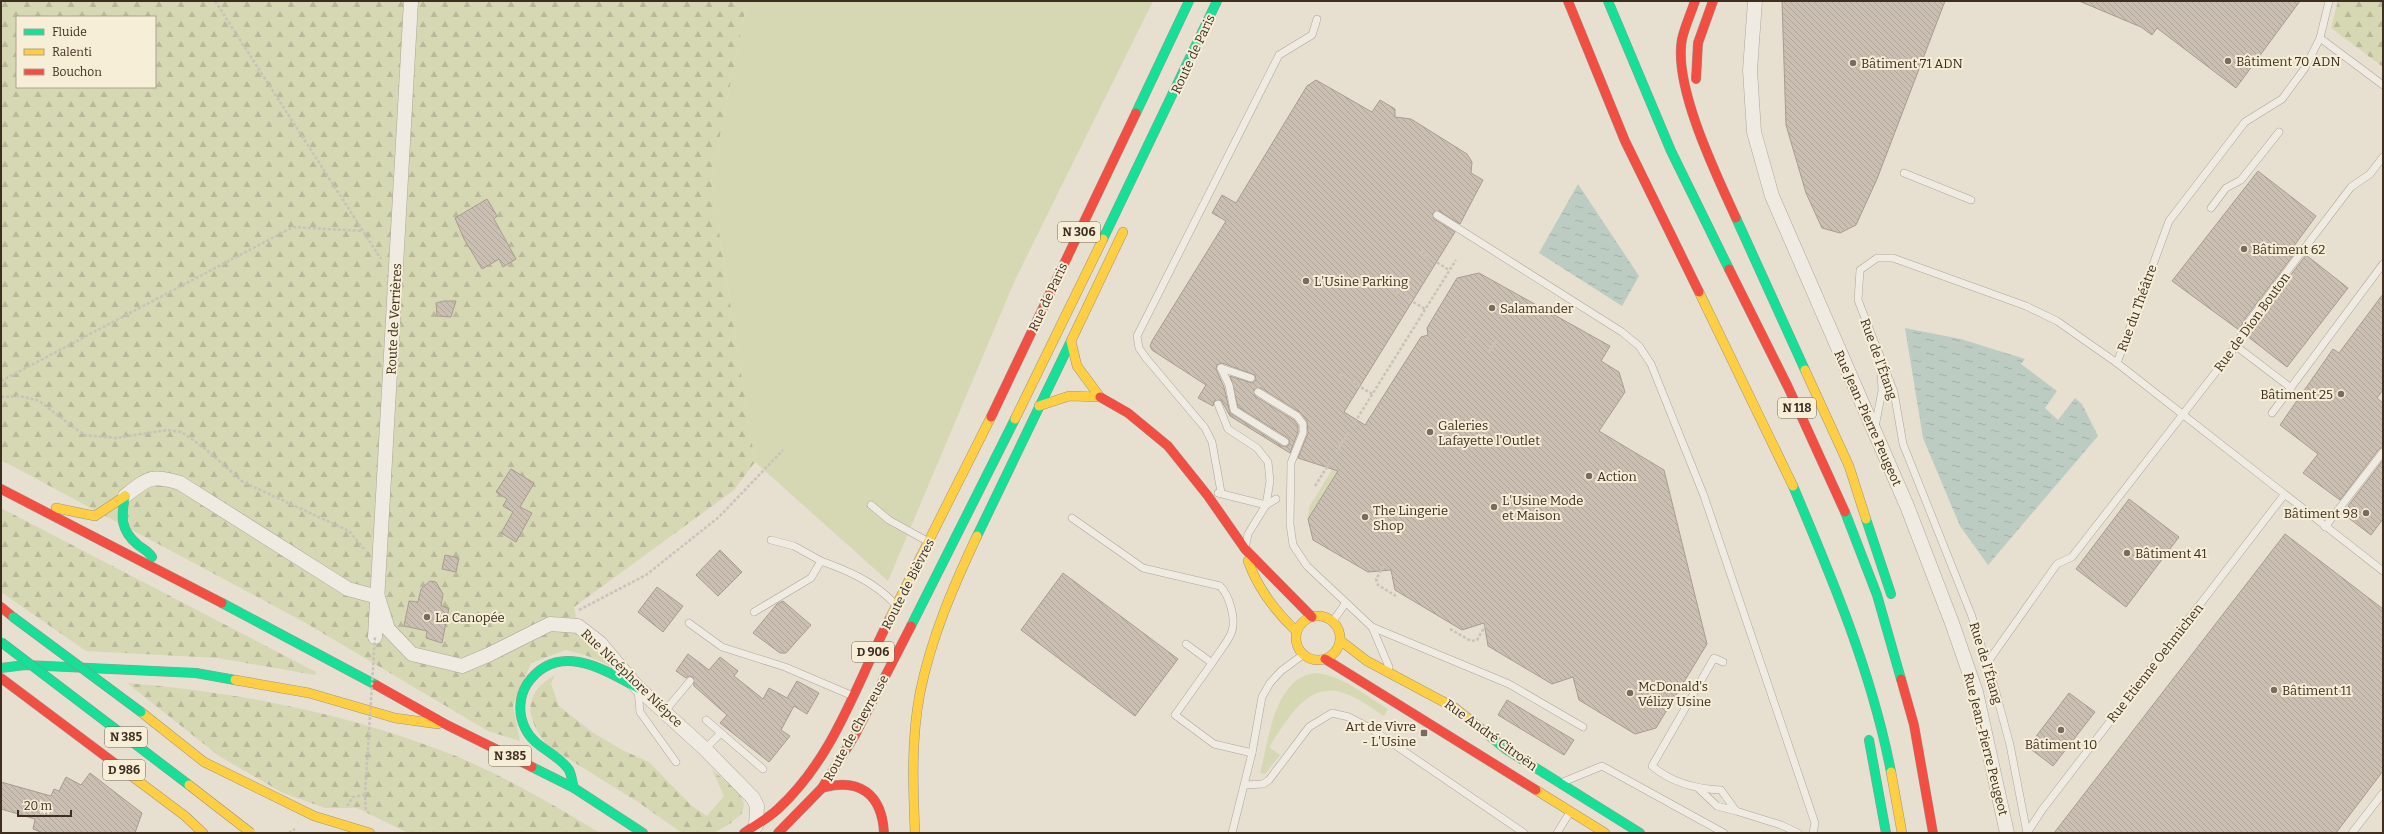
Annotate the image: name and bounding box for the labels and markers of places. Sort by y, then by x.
place label: Bâtiment 70 ADN [2236,54,2341,69]
place label: Bâtiment 71 ADN [1861,56,1963,71]
marker: Bâtiment 70 ADN [2223,56,2233,66]
marker: Bâtiment 71 ADN [1848,58,1858,68]
place label: Bâtiment 62 [2252,242,2325,257]
marker: Bâtiment 62 [2239,244,2249,254]
place label: L'Usine Parking [1314,274,1408,289]
marker: L'Usine Parking [1301,276,1311,286]
place label: Salamander [1500,301,1574,316]
marker: Salamander [1487,303,1497,313]
place label: Bâtiment 25 [2260,387,2333,402]
marker: Bâtiment 25 [2336,389,2346,399]
place label: Galeries Lafayette l'Outlet [1438,418,1540,448]
marker: Galeries Lafayette l'Outlet [1425,427,1435,437]
place label: Action [1597,469,1638,484]
marker: Action [1584,471,1594,481]
place label: L'Usine Mode et Maison [1502,493,1583,523]
marker: L'Usine Mode et Maison [1489,502,1499,512]
place label: The Lingerie Shop [1373,503,1448,533]
place label: Bâtiment 98 [2284,506,2358,521]
marker: Bâtiment 98 [2361,508,2371,518]
marker: The Lingerie Shop [1360,512,1370,522]
place label: Bâtiment 41 [2135,546,2207,561]
marker: Bâtiment 41 [2122,548,2132,558]
place label: La Canopée [435,610,505,625]
marker: La Canopée [422,612,432,622]
place label: McDonald's Vélizy Usine [1638,679,1711,709]
place label: Bâtiment 11 [2282,683,2352,698]
marker: Bâtiment 11 [2269,685,2279,695]
marker: McDonald's Vélizy Usine [1625,688,1635,698]
place label: Art de Vivre - L'Usine [1345,719,1416,749]
marker: Bâtiment 10 [2056,725,2066,735]
marker: Art de Vivre - L'Usine [1419,728,1429,738]
place label: Bâtiment 10 [2025,737,2097,752]

